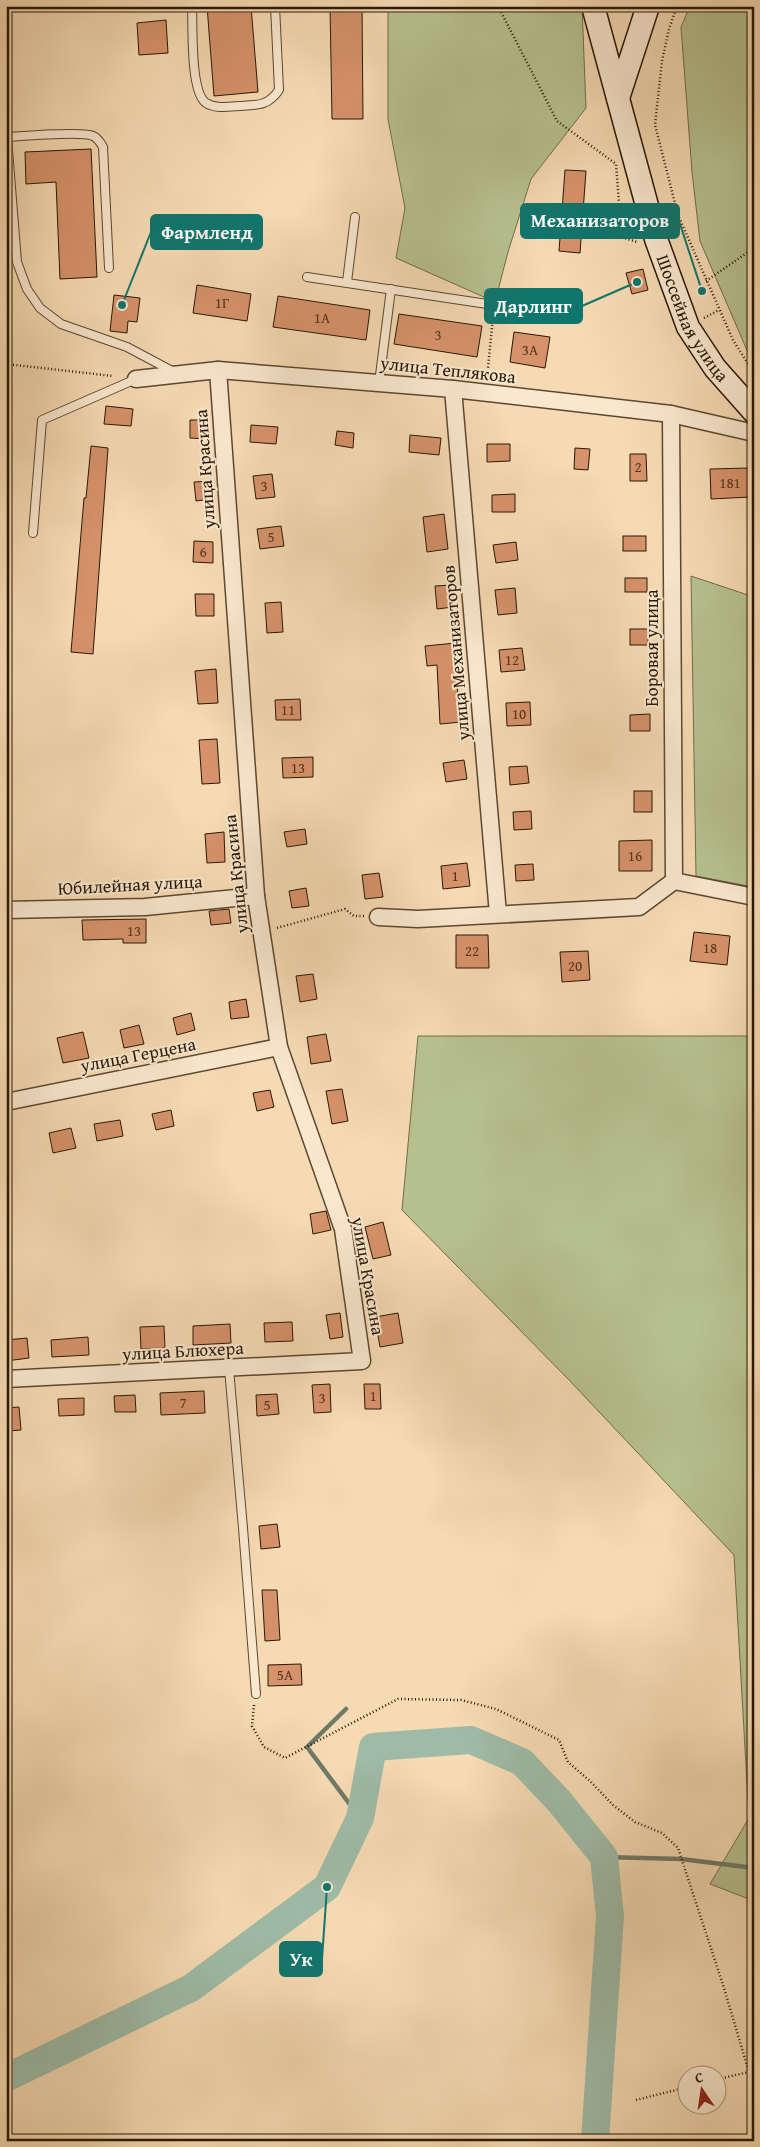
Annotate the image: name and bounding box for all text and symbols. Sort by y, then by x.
callout: Механизаторов [521,204,679,238]
text: Механизаторов [531,206,669,234]
callout: Фармленд [151,215,262,249]
text: Фармленд [161,218,253,246]
street label: Шоссейная улица [650,251,736,388]
callout: Дарлинг [485,289,582,323]
house number: 1Г [215,292,229,313]
text: Дарлинг [493,292,572,320]
house number: 1А [314,307,330,328]
house number: 3 [434,324,442,345]
house number: 3А [522,339,538,360]
street label: улица Теплякова [378,349,518,390]
street label: улица Красина [187,408,222,531]
house number: 2 [634,456,642,477]
house number: 181 [719,472,741,493]
house number: 3 [260,475,268,496]
house number: 5 [267,526,275,547]
house number: 6 [199,541,207,562]
street label: улица Механизаторов [434,564,477,743]
street label: Боровая улица [638,589,665,707]
house number: 12 [505,649,519,670]
house number: 11 [281,699,295,720]
house number: 10 [512,703,526,724]
house number: 13 [291,757,305,778]
street label: улица Красина [216,813,255,936]
house number: 16 [628,845,642,866]
house number: 1 [451,865,459,886]
street label: Юбилейная улица [57,867,204,902]
house number: 13 [127,920,141,941]
house number: 18 [703,937,717,958]
house number: 22 [465,940,479,961]
house number: 20 [568,955,582,976]
street label: улица Герцена [77,1030,198,1079]
street label: улица Красина [345,1214,392,1338]
street label: улица Блюхера [121,1334,245,1367]
house number: 1 [369,1385,377,1406]
house number: 3 [318,1387,326,1408]
house number: 7 [179,1392,187,1413]
house number: 5 [263,1394,271,1415]
house number: 5А [277,1664,293,1685]
callout: Ук [280,1942,322,1976]
text: Ук [290,1945,312,1973]
north arrow [678,2064,728,2114]
text: С [693,2067,705,2088]

